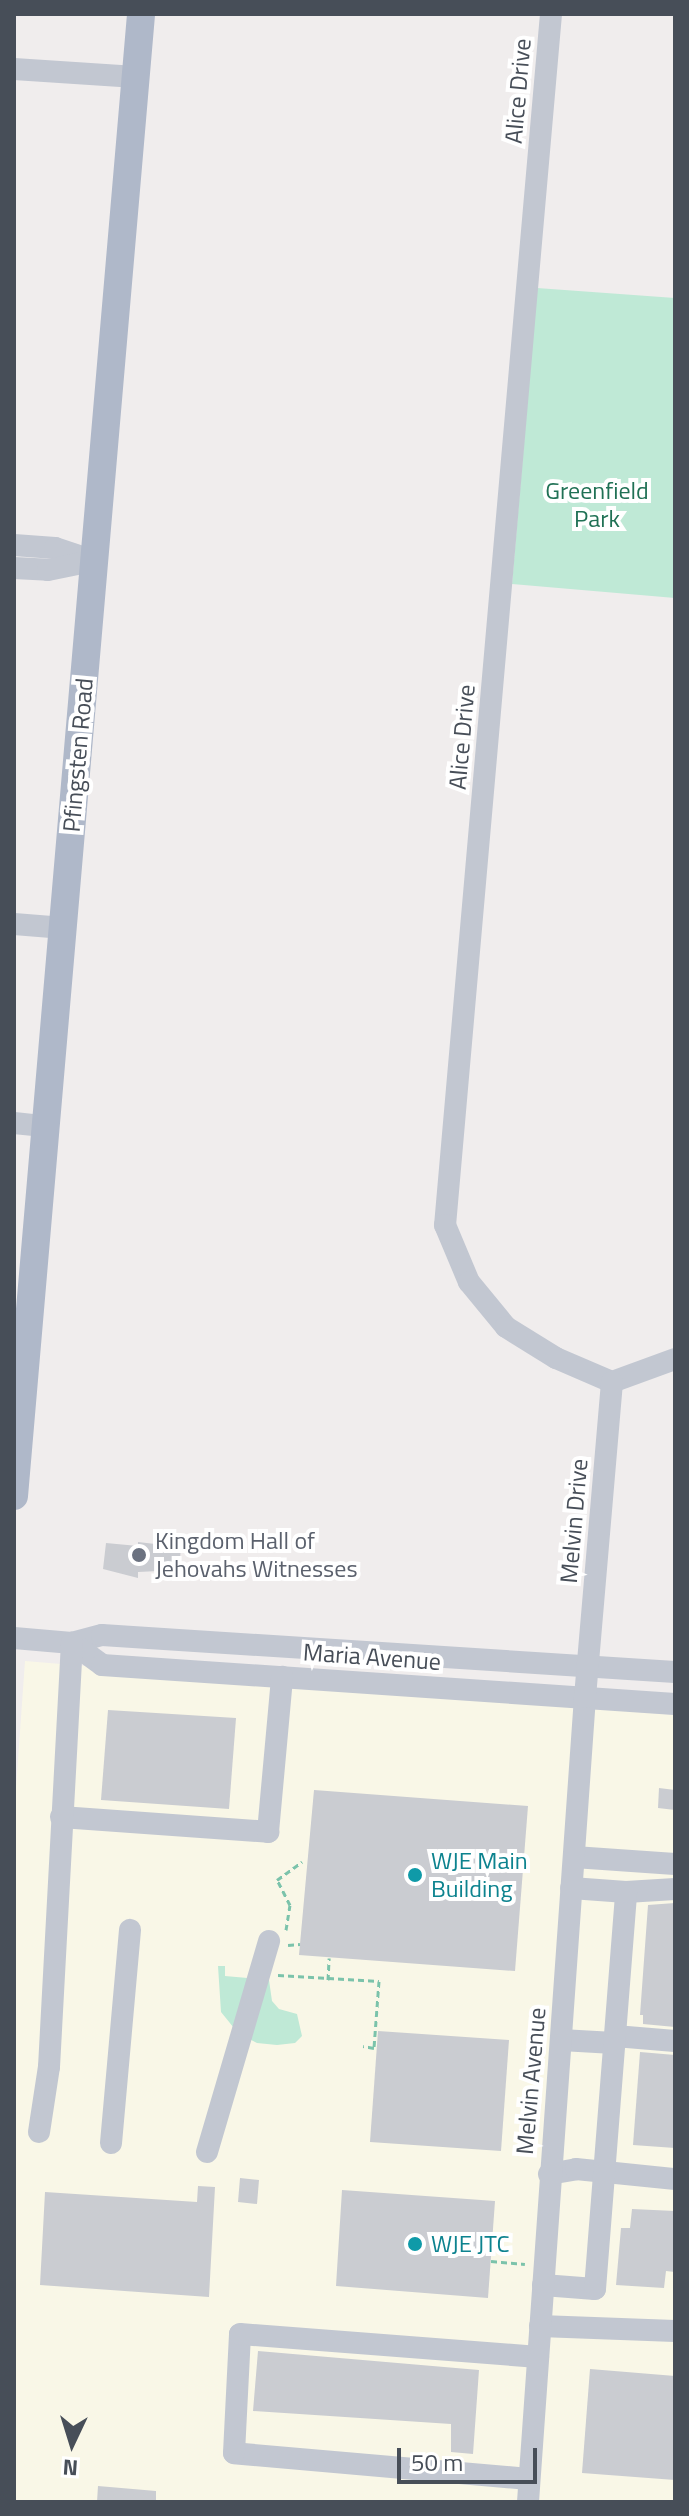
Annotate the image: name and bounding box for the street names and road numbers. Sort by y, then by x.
street label: Alice Drive [499,37,537,145]
street label: Pfingsten Road [57,677,99,833]
street label: Alice Drive [443,683,481,791]
street label: Melvin Drive [554,1457,594,1585]
street label: Maria Avenue [302,1638,442,1676]
street label: Melvin Avenue [510,2006,552,2156]

